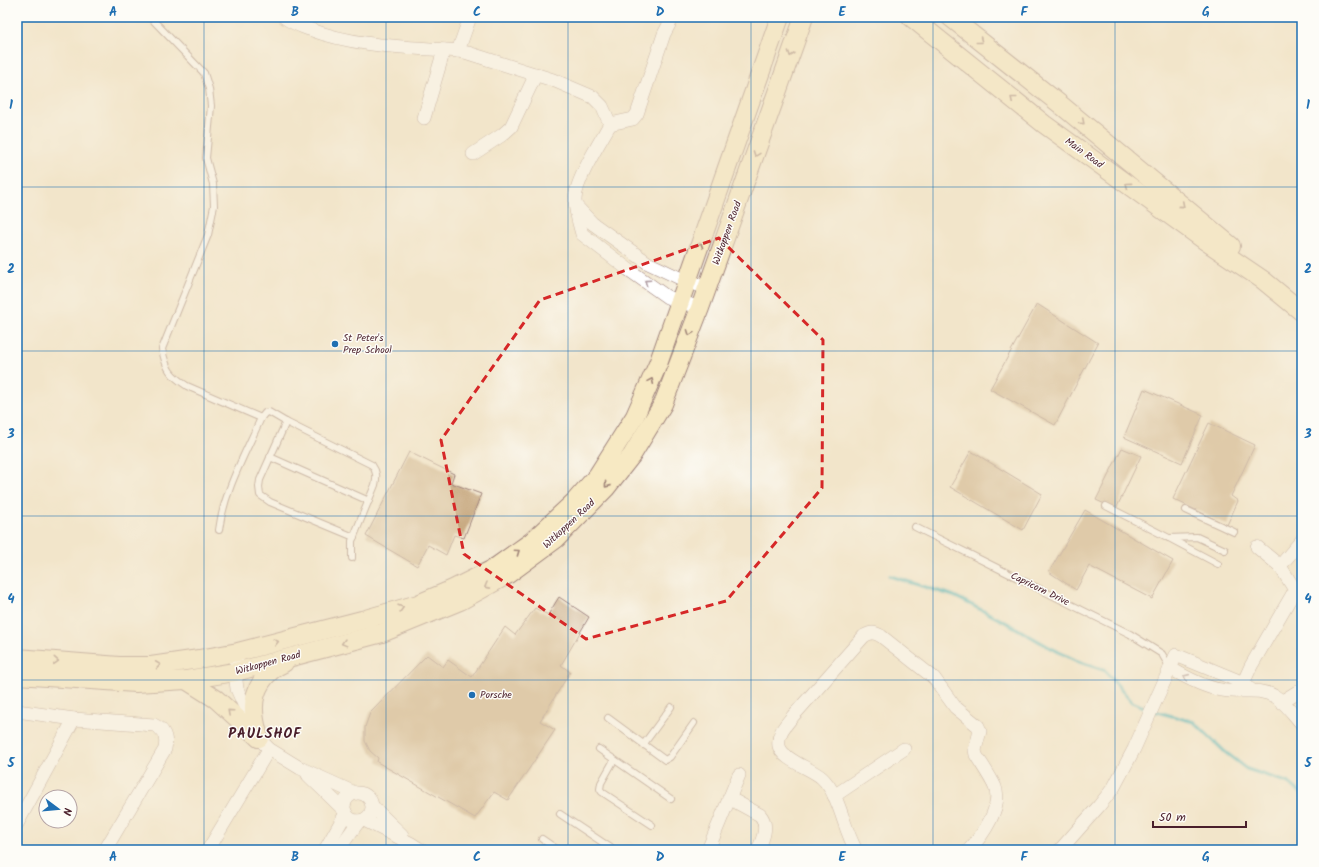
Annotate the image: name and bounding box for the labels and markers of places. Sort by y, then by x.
place label: St Peter's Prep School [343,330,392,358]
marker: St Peter's Prep School [330,339,340,349]
place label: Porsche [480,687,512,703]
marker: Porsche [467,690,477,700]

